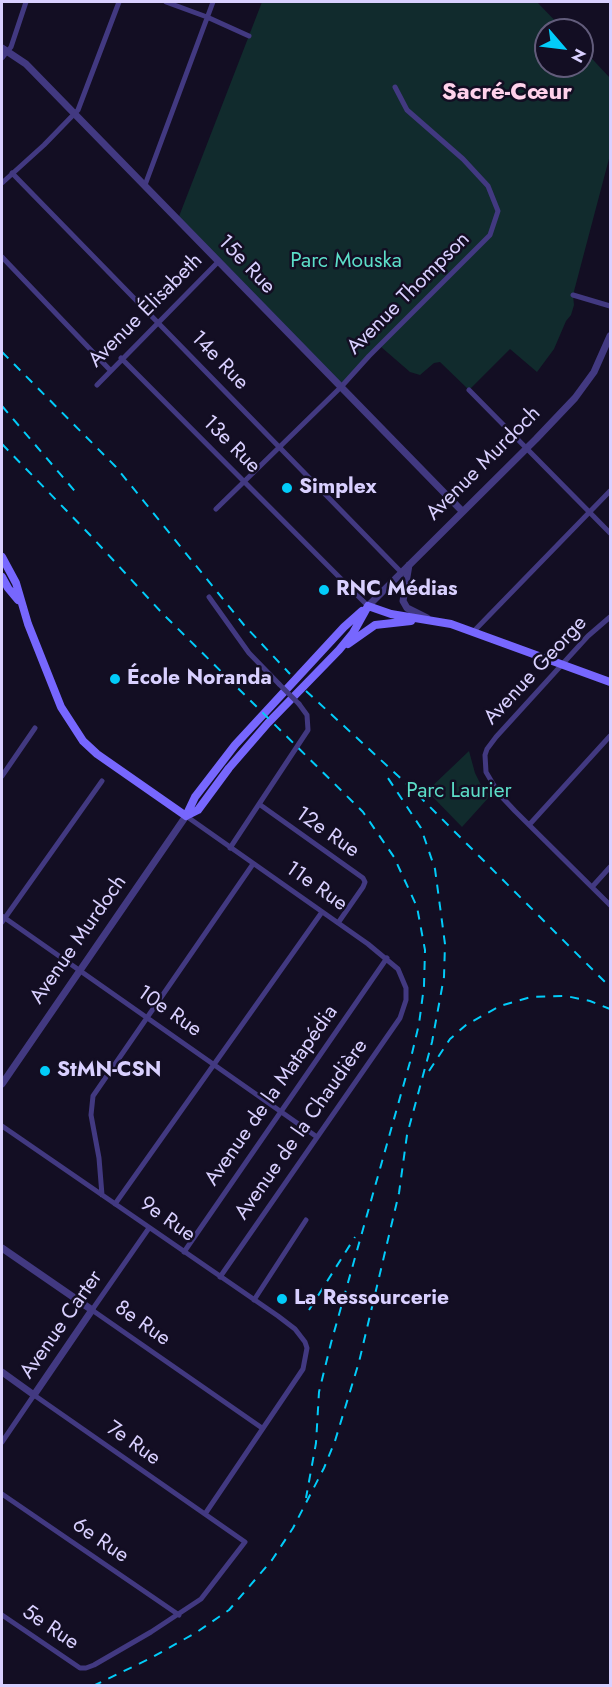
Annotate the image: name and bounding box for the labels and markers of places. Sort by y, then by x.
place label: Simplex [299,475,377,501]
marker: Simplex [280,481,294,495]
place label: RNC Médias [336,577,458,603]
marker: RNC Médias [317,583,331,597]
place label: École Noranda [127,666,272,692]
marker: École Noranda [108,672,122,686]
place label: StMN-CSN [57,1058,161,1084]
marker: StMN-CSN [38,1064,52,1078]
place label: La Ressourcerie [294,1286,449,1312]
marker: La Ressourcerie [275,1292,289,1306]

